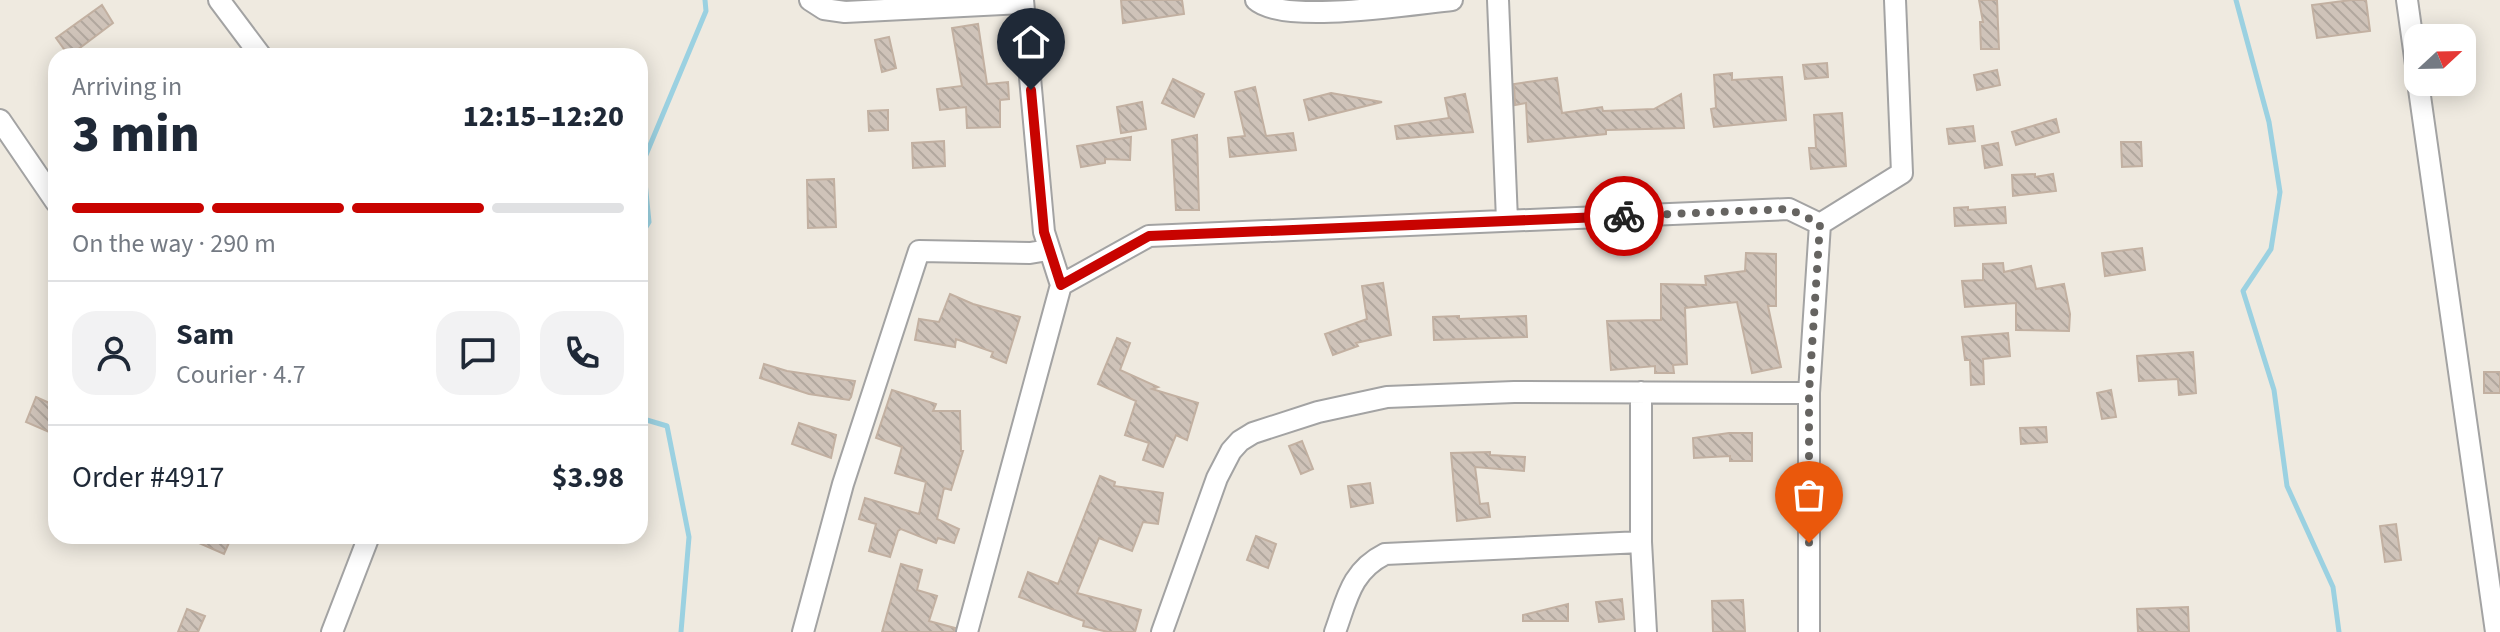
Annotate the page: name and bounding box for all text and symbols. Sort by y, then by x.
pin [997,8,1065,90]
icon: home [1009,20,1053,64]
north arrow [2404,24,2476,96]
map controls [2404,24,2476,96]
text: Arriving in [72,68,182,105]
text: 12:15–12:20 [463,95,624,138]
text: 3 min [72,98,200,172]
courier [1584,176,1664,256]
icon: bike [1602,194,1646,238]
text: On the way · 290 m [72,225,276,262]
button: person [72,311,156,395]
button: chat [436,311,520,395]
button: phone [540,311,624,395]
text: Sam [176,313,234,356]
text: Courier · 4.7 [176,356,306,393]
text: Order #4917 [72,456,225,499]
text: $3.98 [552,456,624,499]
pin [1775,461,1843,543]
icon: bag [1787,473,1831,517]

